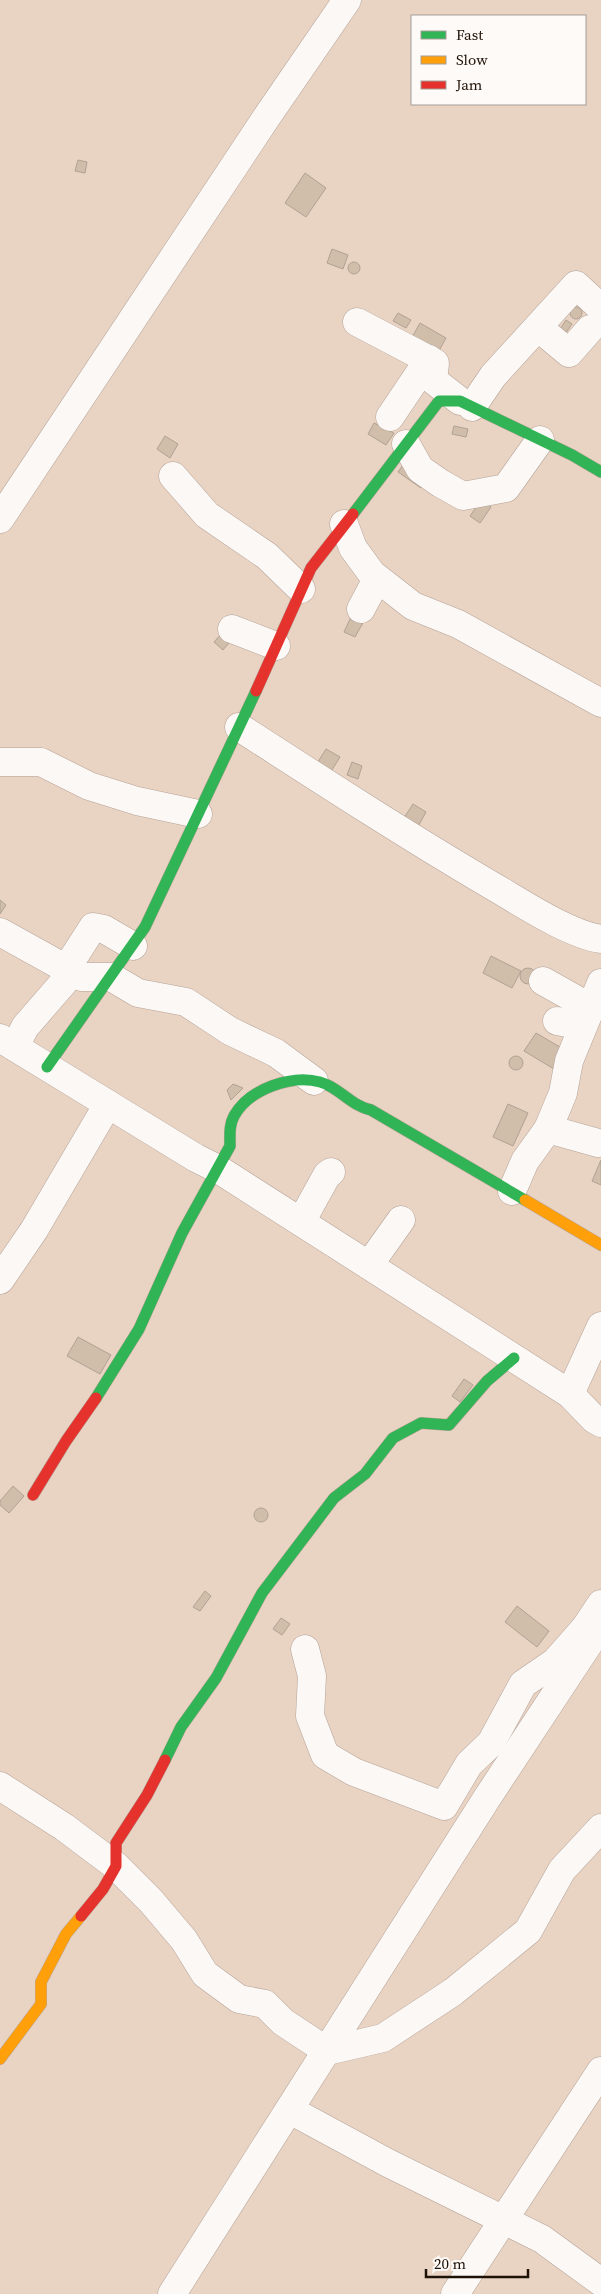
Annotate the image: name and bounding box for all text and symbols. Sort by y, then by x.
legend [411,15,586,105]
text: Fast [456,24,483,45]
text: Slow [456,49,488,70]
text: Jam [455,74,483,95]
scale bar [426,2246,528,2278]
text: 20 m [434,2253,466,2274]

